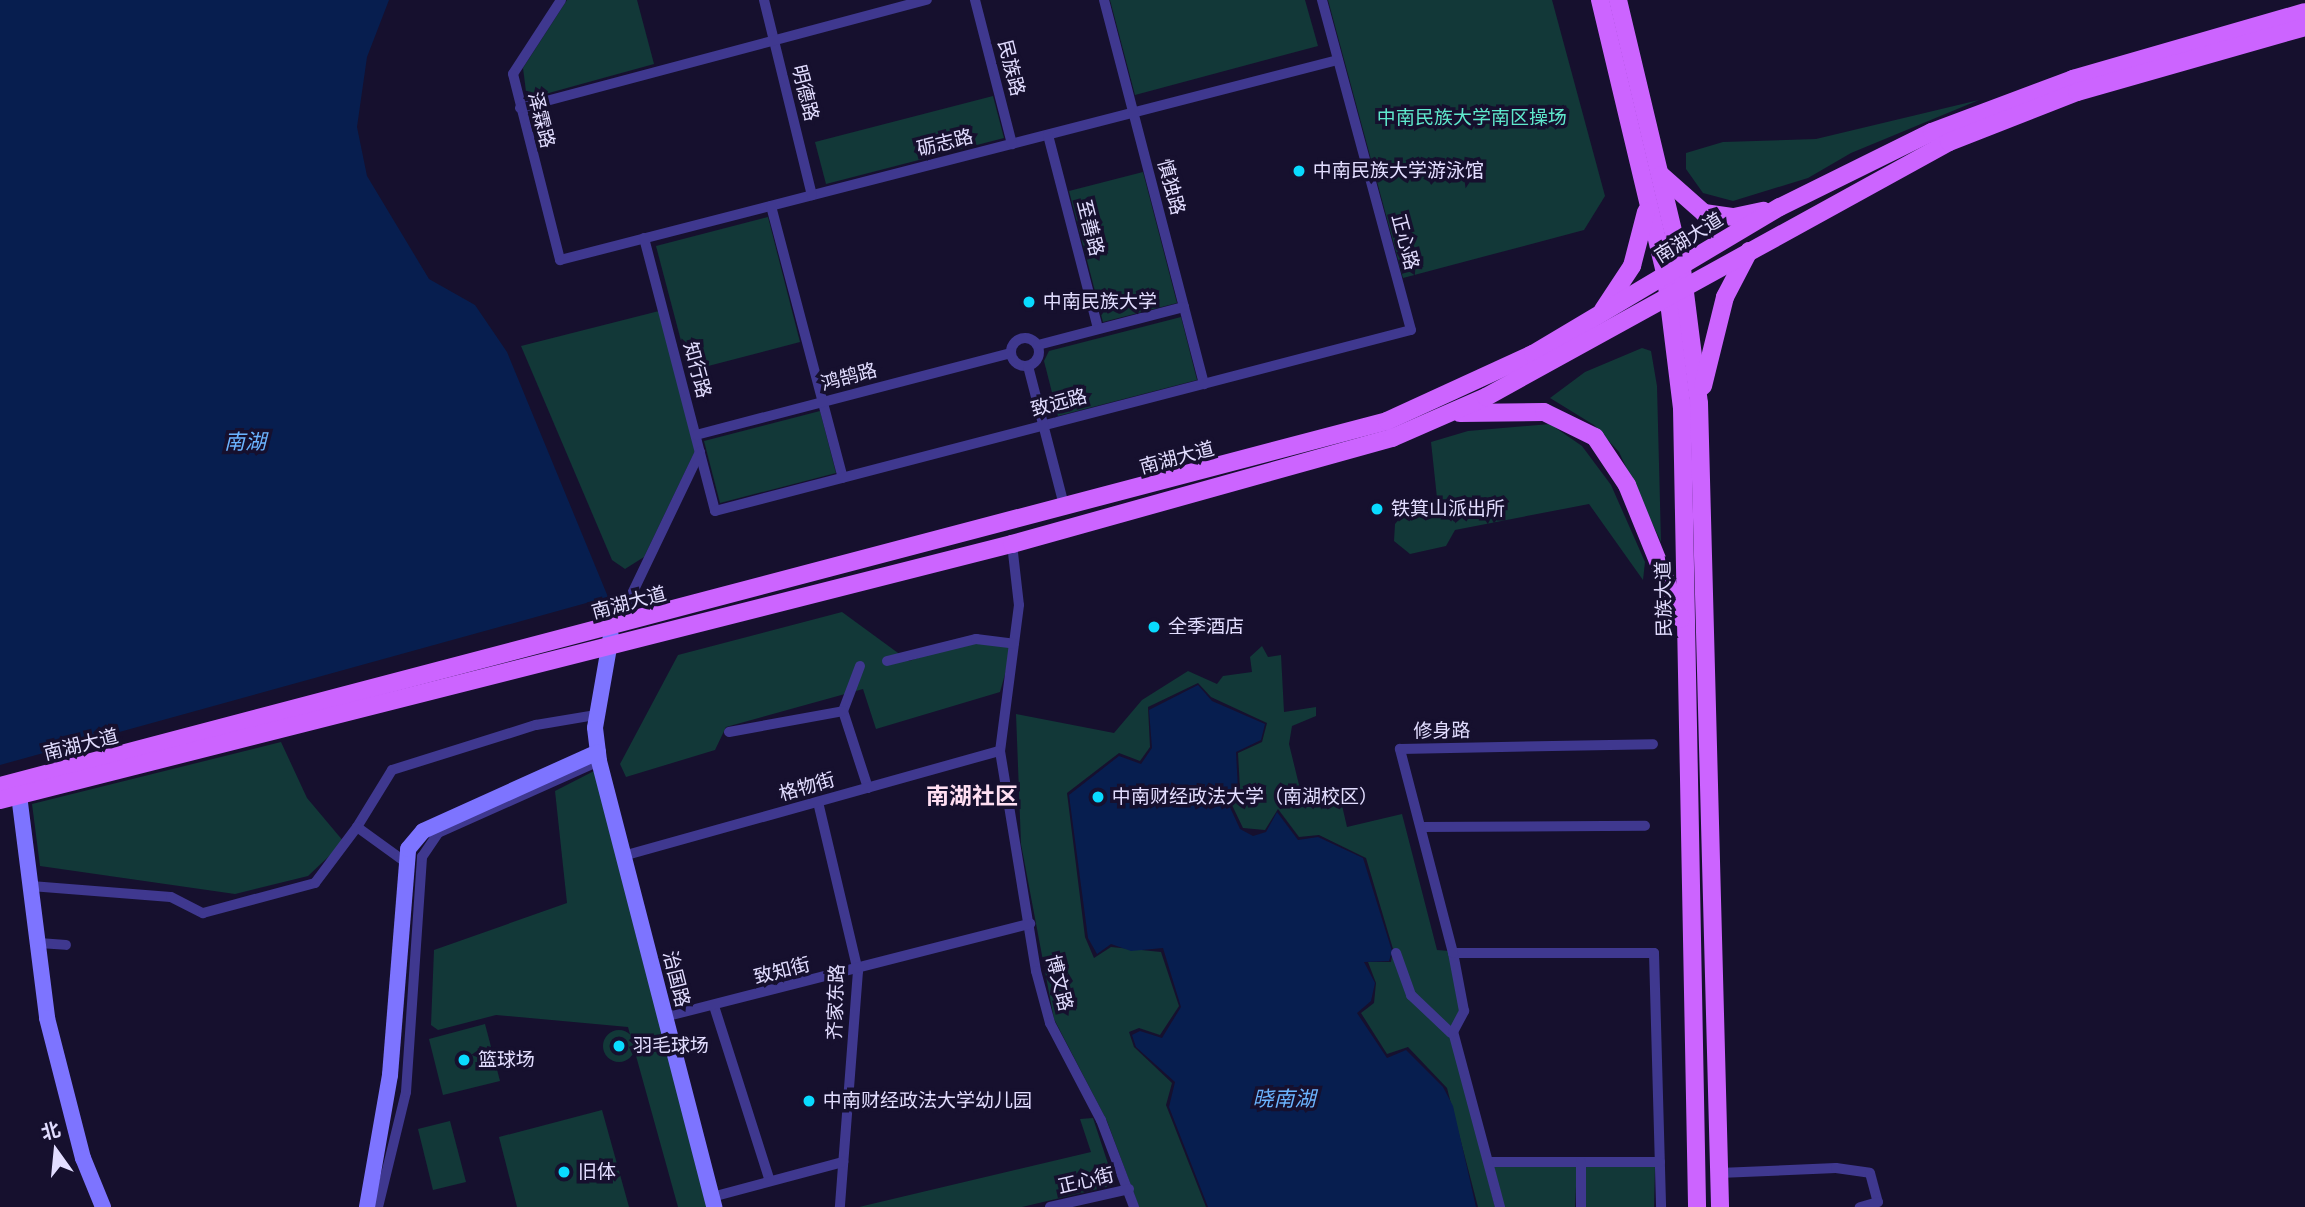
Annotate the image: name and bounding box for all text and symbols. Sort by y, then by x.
street label: 民族路 [993,38,1029,98]
street label: 明德路 [787,63,823,123]
street label: 泽霖路 [523,90,559,150]
park label: 中南民族大学南区操场 [1377,107,1567,129]
street label: 砺志路 [915,125,975,161]
street label: 慎独路 [1153,157,1189,217]
place label: 中南民族大学游泳馆 [1313,160,1484,182]
marker: 中南民族大学游泳馆 [1291,163,1307,179]
street label: 至善路 [1072,198,1108,258]
street label: 南湖大道 [1651,208,1727,268]
street label: 正心路 [1387,212,1423,272]
place label: 中南民族大学 [1043,291,1157,313]
marker: 中南民族大学 [1021,294,1037,310]
street label: 知行路 [679,340,715,400]
street label: 鸿鹄路 [819,359,879,395]
street label: 致远路 [1029,385,1089,421]
water label: 南湖 [224,428,266,454]
street label: 南湖大道 [1137,437,1217,479]
place label: 铁箕山派出所 [1391,498,1505,520]
marker: 铁箕山派出所 [1369,501,1385,517]
street label: 民族大道 [1652,561,1676,637]
street label: 南湖大道 [589,582,669,624]
place label: 全季酒店 [1168,616,1244,638]
marker: 全季酒店 [1146,619,1162,635]
street label: 修身路 [1413,719,1471,743]
street label: 南湖大道 [41,725,121,765]
street label: 格物街 [776,768,838,806]
district label: 南湖社区 [926,781,1018,809]
place label: 中南财经政法大学（南湖校区） [1112,786,1378,808]
marker: 中南财经政法大学（南湖校区） [1090,789,1106,805]
street label: 治国路 [658,949,694,1009]
street label: 致知街 [752,953,812,989]
street label: 博文路 [1041,953,1077,1013]
street label: 齐家东路 [823,964,849,1040]
place label: 羽毛球场 [633,1035,709,1057]
marker: 羽毛球场 [611,1038,627,1054]
place label: 篮球场 [478,1049,535,1071]
marker: 篮球场 [456,1052,472,1068]
water label: 晓南湖 [1253,1085,1315,1111]
place label: 中南财经政法大学幼儿园 [823,1090,1032,1112]
marker: 中南财经政法大学幼儿园 [801,1093,817,1109]
north arrow [21,1116,91,1186]
text: 北 [38,1117,63,1145]
place label: 旧体 [578,1161,616,1183]
street label: 正心街 [1056,1163,1116,1199]
marker: 旧体 [556,1164,572,1180]

